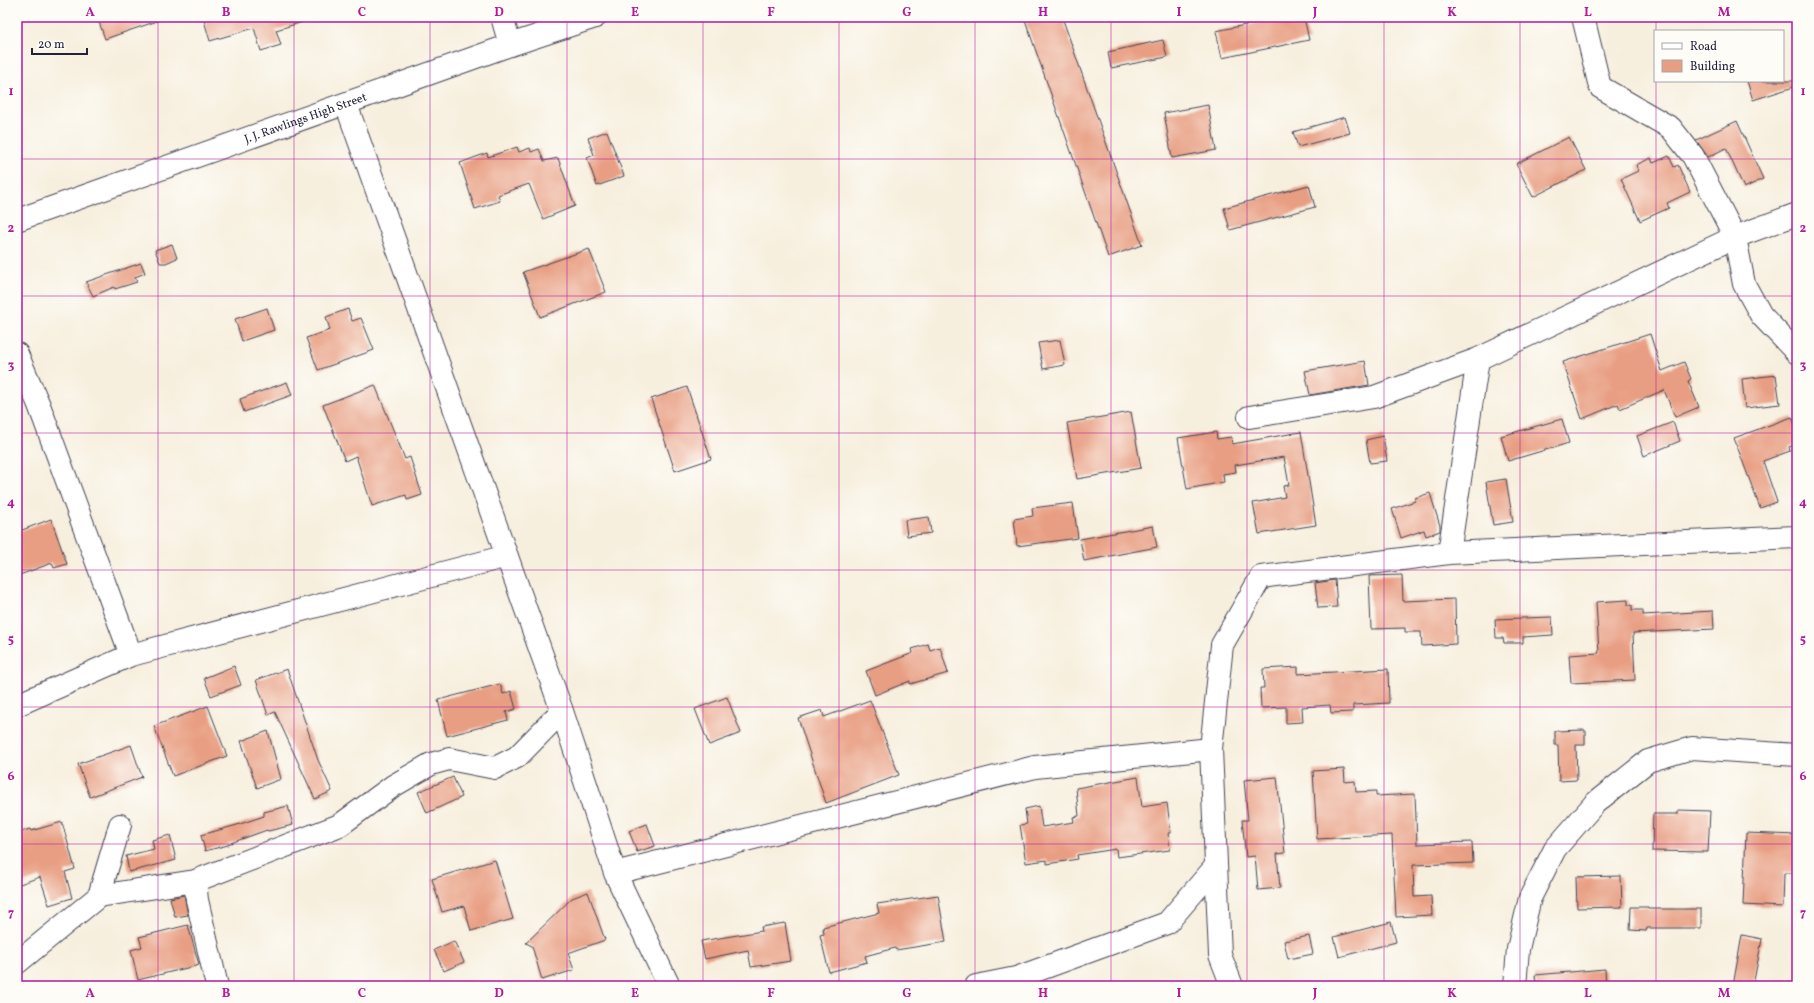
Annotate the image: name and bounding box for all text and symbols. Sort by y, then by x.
text: A [85,4,95,22]
text: B [222,4,231,22]
text: C [358,4,366,22]
text: D [494,4,504,22]
text: E [631,4,639,22]
text: F [767,4,775,22]
text: G [902,4,912,22]
text: H [1038,4,1048,22]
text: I [1177,4,1182,22]
text: J [1312,4,1318,22]
text: K [1447,4,1457,22]
text: L [1584,4,1592,22]
text: M [1718,4,1731,22]
scale bar [32,30,87,56]
legend [1654,30,1784,82]
text: 20 m [38,37,65,53]
text: Road [1690,39,1717,55]
text: Building [1690,59,1735,75]
text: 1 [8,83,14,101]
text: 1 [1800,83,1806,101]
street label: J. J. Rawlings High Street [242,90,369,148]
text: 2 [8,220,15,238]
text: 2 [1800,220,1807,238]
text: 3 [8,357,15,375]
text: 3 [1800,357,1807,375]
text: 4 [7,494,15,512]
text: 4 [1799,494,1807,512]
text: 5 [8,631,14,649]
text: 5 [1800,631,1806,649]
text: 6 [7,768,15,786]
text: 6 [1799,768,1807,786]
text: 7 [8,905,14,923]
text: 7 [1800,905,1806,923]
text: A [85,985,95,1003]
text: B [222,985,231,1003]
text: C [358,985,366,1003]
text: D [494,985,504,1003]
text: E [631,985,639,1003]
text: F [767,985,775,1003]
text: G [902,985,912,1003]
text: H [1038,985,1048,1003]
text: I [1177,985,1182,1003]
text: J [1312,985,1318,1003]
text: K [1447,985,1457,1003]
text: L [1584,985,1592,1003]
text: M [1718,985,1731,1003]

